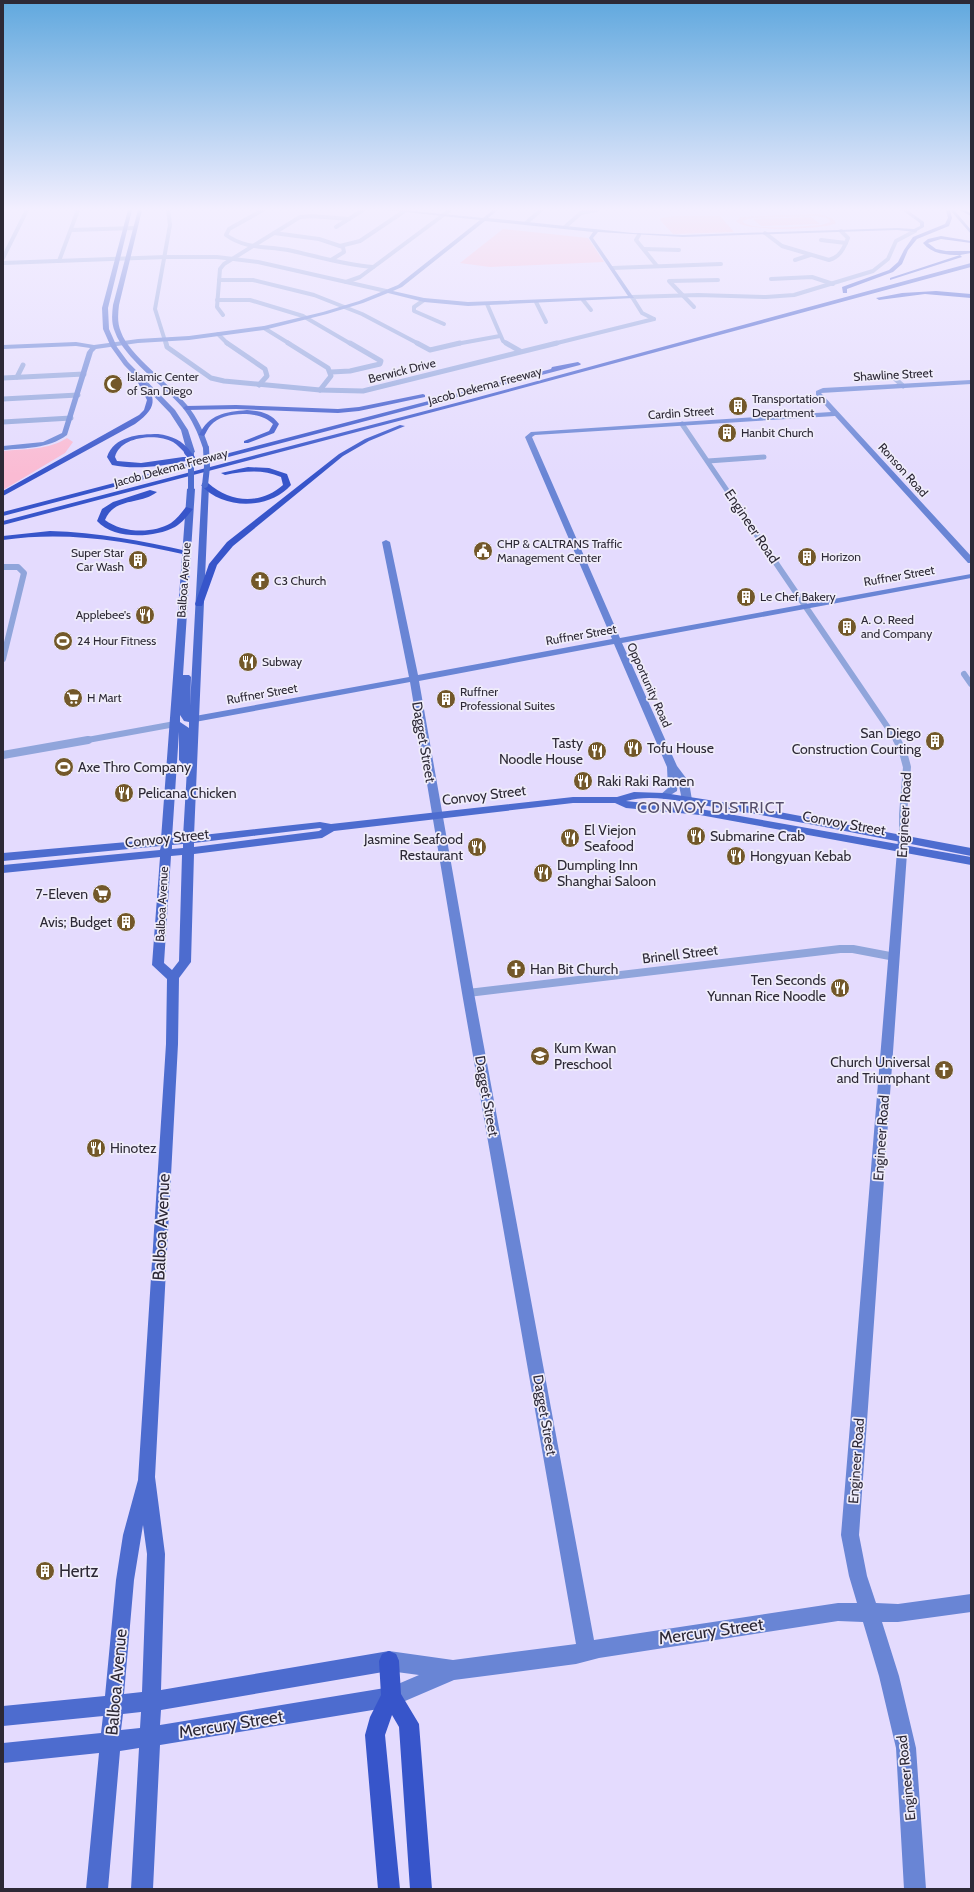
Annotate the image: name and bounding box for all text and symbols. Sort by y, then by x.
street label: Berwick Drive [367,355,437,386]
street label: Jacob Dekema Freeway [425,363,543,408]
street label: Shawline Street [853,365,933,384]
place label: Islamic Center of San Diego [127,369,199,398]
mosque icon: Islamic Center of San Diego [102,373,124,395]
place label: Transportation Department [752,391,825,420]
building icon: Transportation Department [727,395,749,417]
street label: Cardin Street [647,403,715,422]
building icon: Hanbit Church [716,422,738,444]
place label: Hanbit Church [741,425,814,440]
street label: Ronson Road [875,440,931,500]
street label: Jacob Dekema Freeway [111,445,229,490]
street label: Engineer Road [721,485,783,567]
place label: CHP & CALTRANS Traffic Management Center [497,536,623,565]
public building icon: CHP & CALTRANS Traffic Management Center [472,540,494,562]
street label: Balboa Avenue [173,542,194,618]
place label: Super Star Car Wash [71,545,124,574]
building icon: Horizon [796,546,818,568]
building icon: Super Star Car Wash [127,549,149,571]
place label: Horizon [821,549,861,564]
street label: Ruffner Street [862,562,935,589]
church icon: C3 Church [249,570,271,592]
place label: C3 Church [274,573,326,588]
building icon: Le Chef Bakery [735,586,757,608]
place label: Le Chef Bakery [760,589,835,604]
restaurant icon: Applebee's [134,604,156,626]
place label: Applebee's [76,607,131,622]
place label: A. O. Reed and Company [861,612,932,641]
building icon: A. O. Reed and Company [836,616,858,638]
street label: Ruffner Street [544,621,617,648]
sports icon: 24 Hour Fitness [52,630,74,652]
place label: 24 Hour Fitness [77,633,156,648]
street label: Opportunity Road [624,640,675,730]
restaurant icon: Subway [237,651,259,673]
place label: Subway [262,654,302,669]
street label: Ruffner Street [225,680,298,707]
place label: Ruffner Professional Suites [460,684,555,713]
supermarket icon: H Mart [62,687,84,709]
building icon: Ruffner Professional Suites [435,688,457,710]
place label: H Mart [87,690,121,705]
street label: Dagget Street [408,700,440,784]
place label: San Diego Construction Courting [792,724,922,758]
building icon: San Diego Construction Courting [924,730,946,752]
place label: Tasty Noodle House [499,734,583,768]
restaurant icon: Tofu House [622,737,644,759]
place label: Tofu House [647,739,714,757]
restaurant icon: Tasty Noodle House [586,740,608,762]
sports icon: Axe Thro Company [53,756,75,778]
place label: Axe Thro Company [78,758,191,776]
restaurant icon: Raki Raki Ramen [572,770,594,792]
place label: Raki Raki Ramen [597,772,695,790]
street label: Engineer Road [893,772,915,858]
street label: Convoy Street [441,781,527,809]
restaurant icon: Pelicana Chicken [113,782,135,804]
place label: Pelicana Chicken [138,784,237,802]
district label: CONVOY DISTRICT [637,798,785,817]
street label: Convoy Street [801,807,887,839]
place label: El Viejon Seafood [584,821,636,855]
street label: Convoy Street [124,825,210,851]
restaurant icon: Submarine Crab [685,825,707,847]
restaurant icon: El Viejon Seafood [559,827,581,849]
place label: Submarine Crab [710,827,805,845]
place label: Jasmine Seafood Restaurant [363,830,463,864]
restaurant icon: Jasmine Seafood Restaurant [466,836,488,858]
restaurant icon: Hongyuan Kebab [725,845,747,867]
place label: Hongyuan Kebab [750,847,851,865]
place label: Dumpling Inn Shanghai Saloon [557,856,656,890]
restaurant icon: Dumpling Inn Shanghai Saloon [532,862,554,884]
street label: Balboa Avenue [152,866,171,942]
supermarket icon: 7-Eleven [91,883,113,905]
place label: 7-Eleven [35,885,88,903]
building icon: Avis; Budget [115,911,137,933]
place label: Avis; Budget [40,913,112,931]
street label: Brinell Street [641,940,719,968]
church icon: Han Bit Church [505,958,527,980]
place label: Han Bit Church [530,960,618,978]
place label: Ten Seconds Yunnan Rice Noodle [706,971,826,1005]
restaurant icon: Ten Seconds Yunnan Rice Noodle [829,977,851,999]
place label: Kum Kwan Preschool [554,1039,616,1073]
school or university icon: Kum Kwan Preschool [529,1045,551,1067]
place label: Church Universal and Triumphant [830,1053,931,1087]
street label: Dagget Street [471,1054,503,1138]
church icon: Church Universal and Triumphant [933,1059,955,1081]
street label: Engineer Road [869,1095,893,1181]
restaurant icon: Hinotez [85,1137,107,1159]
place label: Hinotez [110,1139,157,1157]
street label: Balboa Avenue [148,1173,174,1281]
street label: Dagget Street [529,1373,561,1457]
street label: Engineer Road [844,1418,868,1504]
building icon: Hertz [34,1560,56,1582]
place label: Hertz [59,1561,99,1581]
street label: Mercury Street [657,1614,765,1648]
street label: Balboa Avenue [101,1628,131,1736]
street label: Mercury Street [177,1706,285,1742]
street label: Engineer Road [893,1734,919,1822]

